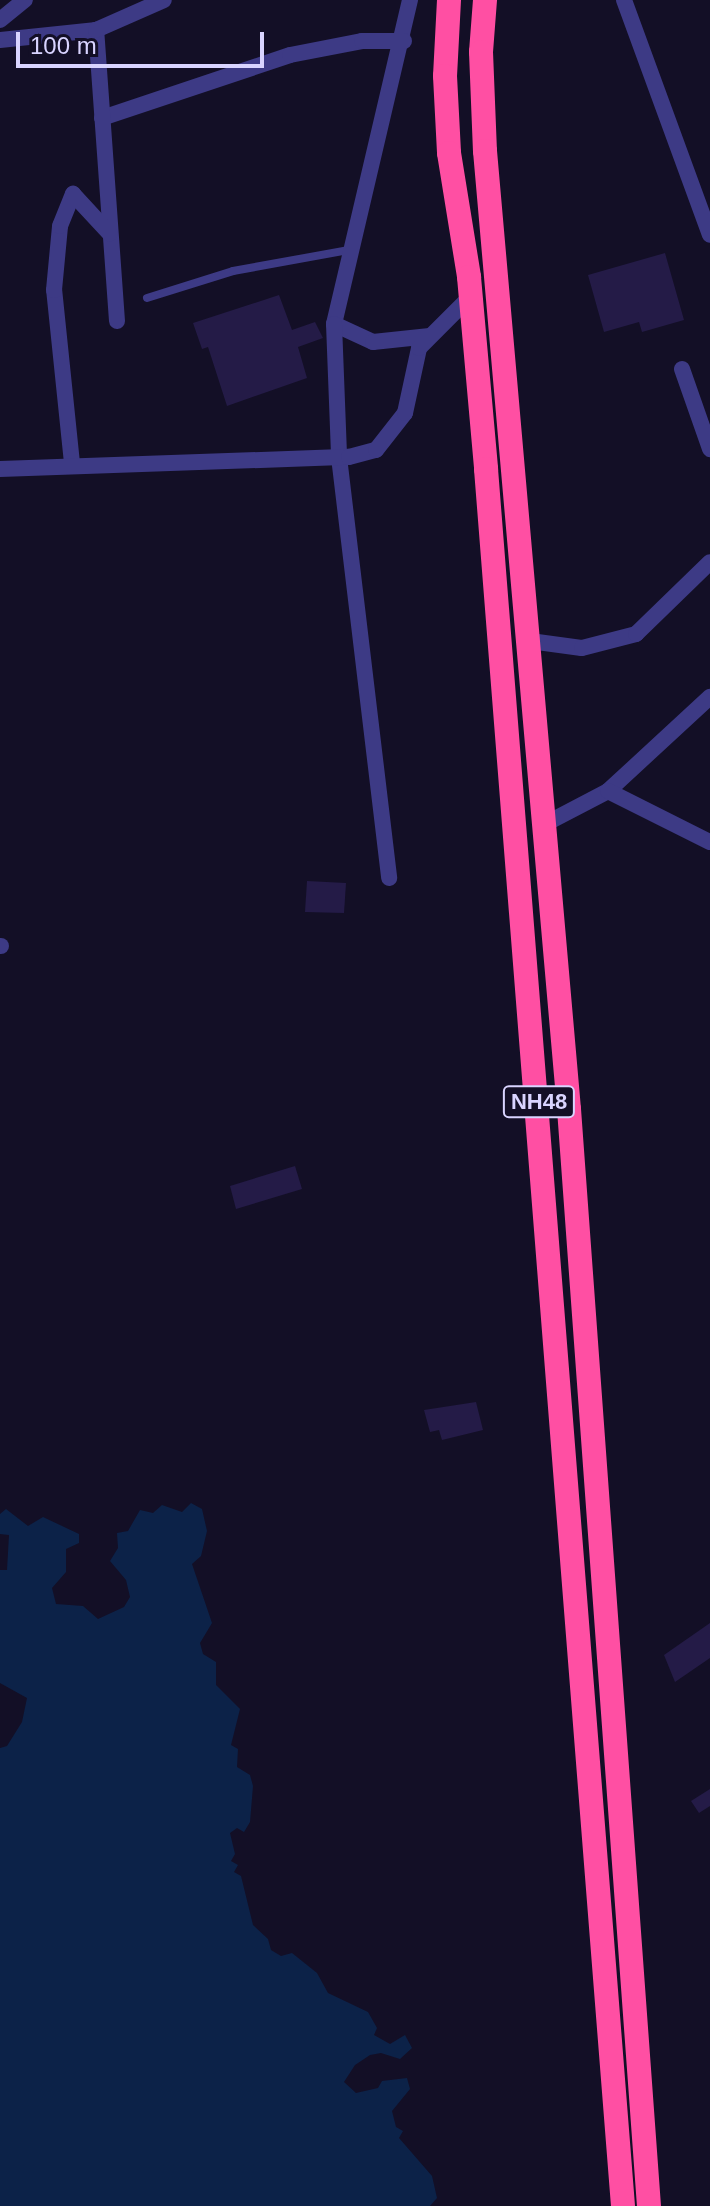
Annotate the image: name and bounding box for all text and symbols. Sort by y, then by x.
scale bar [20,16,268,66]
text: 100 m [30,32,97,59]
road number: NH48 [501,1084,577,1120]

